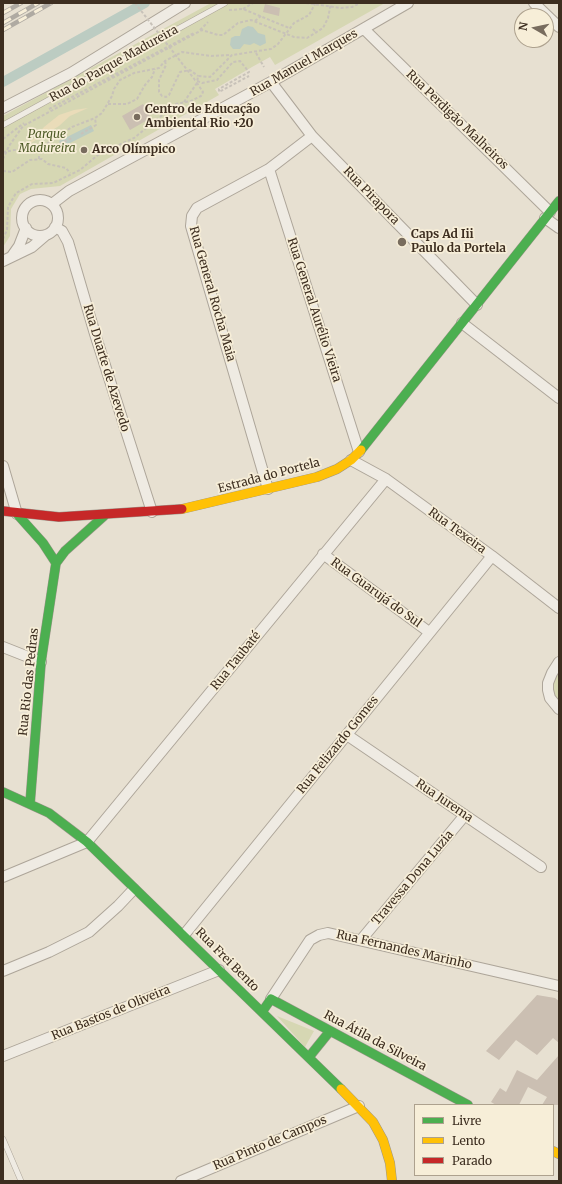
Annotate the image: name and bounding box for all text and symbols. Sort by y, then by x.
north arrow [514,8,554,48]
text: N [516,21,531,32]
street label: Rua do Parque Madureira [47,23,181,105]
street label: Rua Manuel Marques [248,26,360,100]
street label: Rua Perdigão Malheiros [403,67,511,173]
place label: Centro de Educação Ambiental Rio +20 [145,103,260,131]
marker: Centro de Educação Ambiental Rio +20 [132,112,142,122]
park label: Parque Madureira [18,128,76,156]
place label: Arco Olímpico [92,143,175,157]
marker: Arco Olímpico [79,145,89,155]
street label: Rua Pirapora [340,164,402,228]
street label: Rua General Rocha Maia [186,225,238,363]
place label: Caps Ad Iii Paulo da Portela [411,228,506,256]
street label: Rua General Aurélio Vieira [284,236,344,384]
marker: Caps Ad Iii Paulo da Portela [396,236,408,248]
street label: Rua Duarte de Azevedo [80,303,132,433]
street label: Estrada do Portela [217,456,321,496]
street label: Rua Texeira [425,505,489,557]
street label: Rua Guarujá do Sul [328,555,424,631]
street label: Rua Rio das Pedras [16,627,42,737]
street label: Rua Taubaté [208,629,264,693]
street label: Rua Felizardo Gomes [294,693,382,797]
street label: Rua Jurema [413,777,475,825]
street label: Travessa Dona Luzia [369,828,457,928]
street label: Rua Frei Bento [192,925,262,995]
street label: Rua Fernandes Marinho [335,927,473,973]
street label: Rua Bastos de Oliveira [50,983,172,1043]
street label: Rua Átila da Silveira [321,1008,429,1074]
legend [414,1104,554,1176]
street label: Rua Pinto de Campos [211,1113,329,1173]
text: Livre [452,1113,481,1128]
text: Lento [452,1133,485,1148]
text: Parado [452,1153,492,1168]

